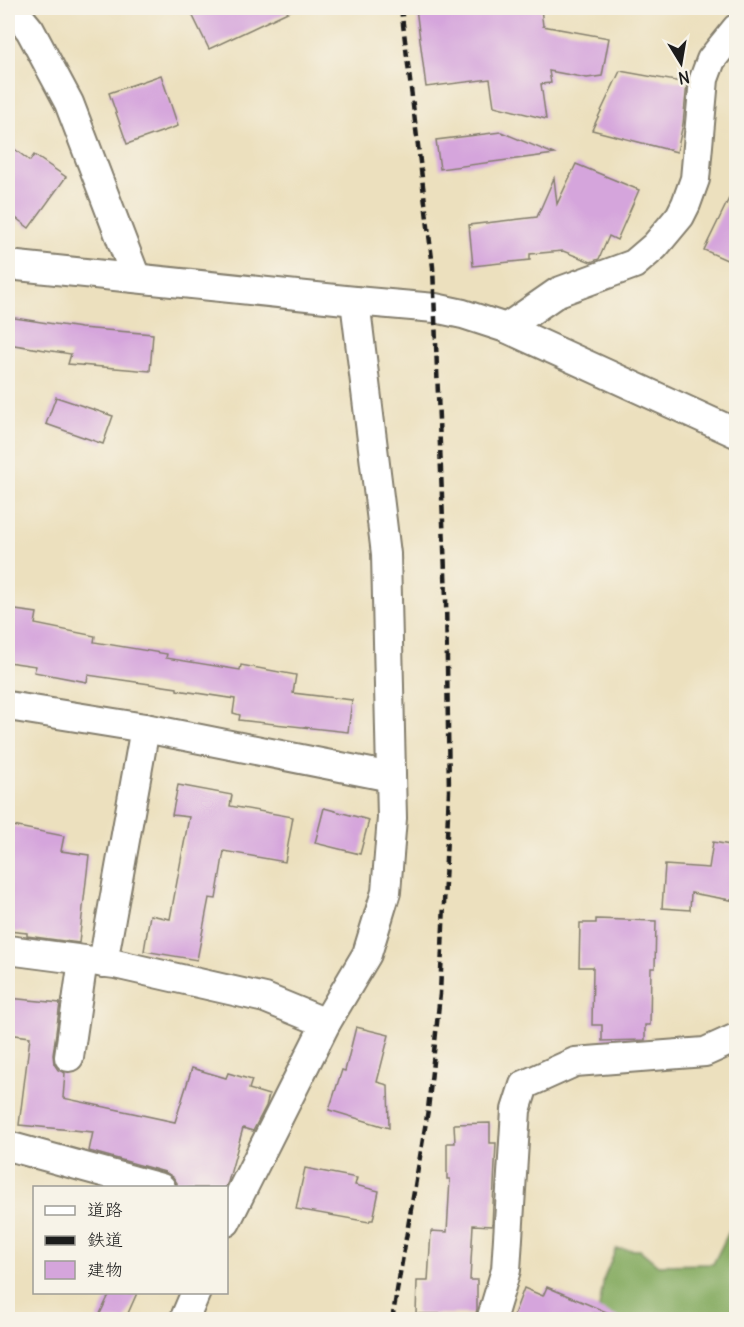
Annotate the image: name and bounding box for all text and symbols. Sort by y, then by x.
north arrow [651,33,711,93]
text: N [677,67,691,89]
legend [33,1186,228,1294]
text: 道路 [87,1198,123,1221]
text: 鉄道 [87,1228,123,1251]
text: 建物 [87,1258,123,1281]

